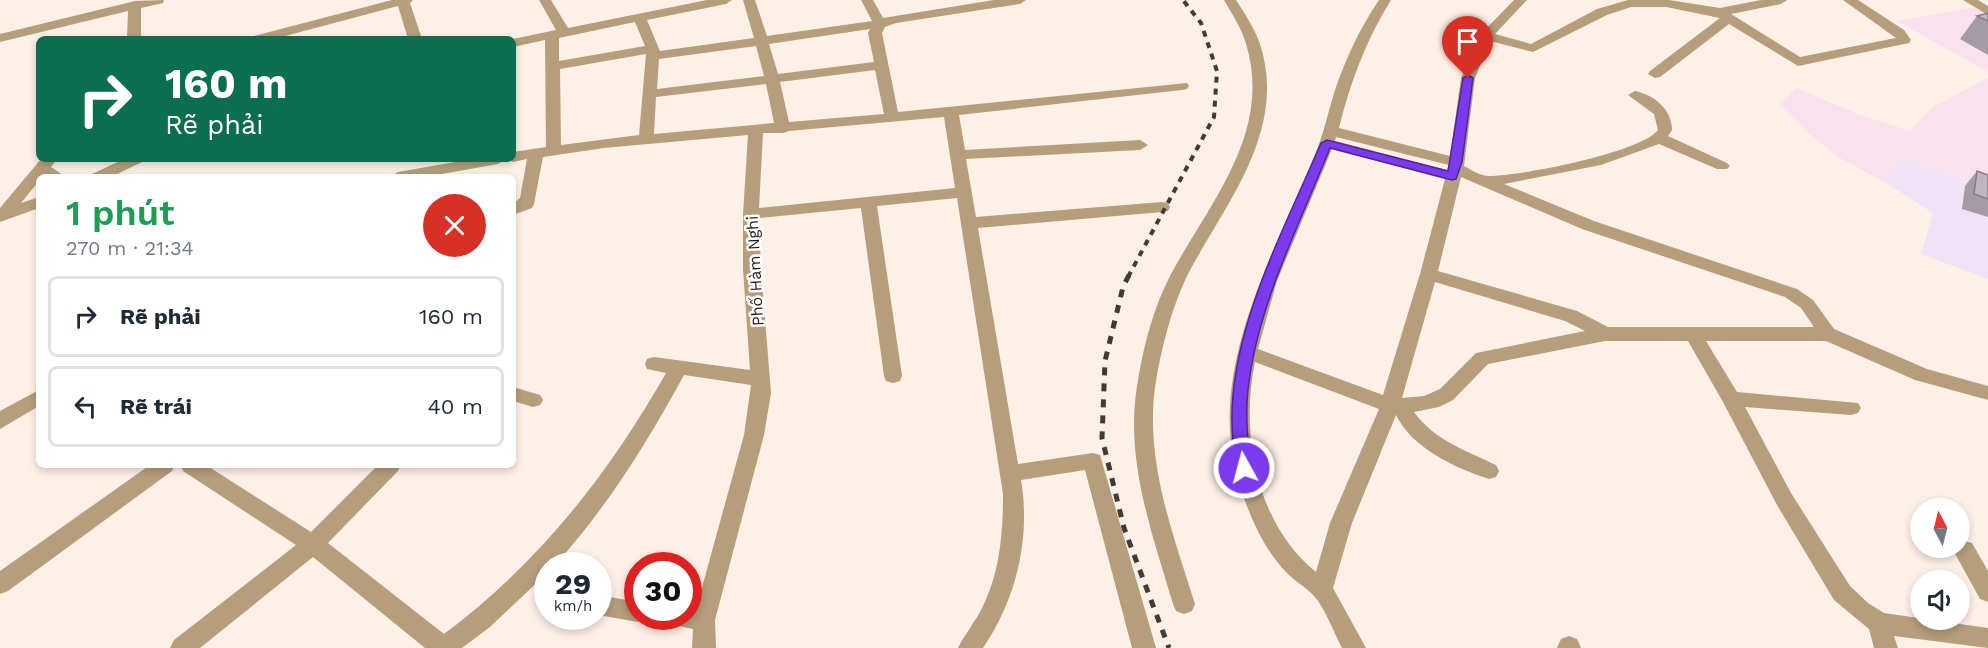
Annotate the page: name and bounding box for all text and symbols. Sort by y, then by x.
pin [1442,16,1493,78]
icon: arrive [1451,25,1484,58]
text: 160 m [165,59,288,108]
icon: right [66,60,144,138]
text: Rẽ phải [165,109,263,141]
text: 1 phút [66,192,175,234]
button: close [423,194,486,257]
street label: Phố Hàm Nghi [743,215,767,327]
text: 270 m · 21:34 [66,236,194,260]
icon: right [69,300,102,333]
text: Rẽ phải [120,304,201,329]
text: 160 m [419,304,483,329]
icon: left [69,390,102,423]
text: Rẽ trái [120,394,192,419]
text: 40 m [427,394,483,419]
position arrow [1212,436,1276,500]
north arrow [1910,498,1970,558]
map controls [1910,498,1970,630]
speed limit sign: 30 [624,552,702,630]
text: 29 [555,566,591,601]
button: sound [1910,570,1970,630]
text: km/h [554,597,592,615]

